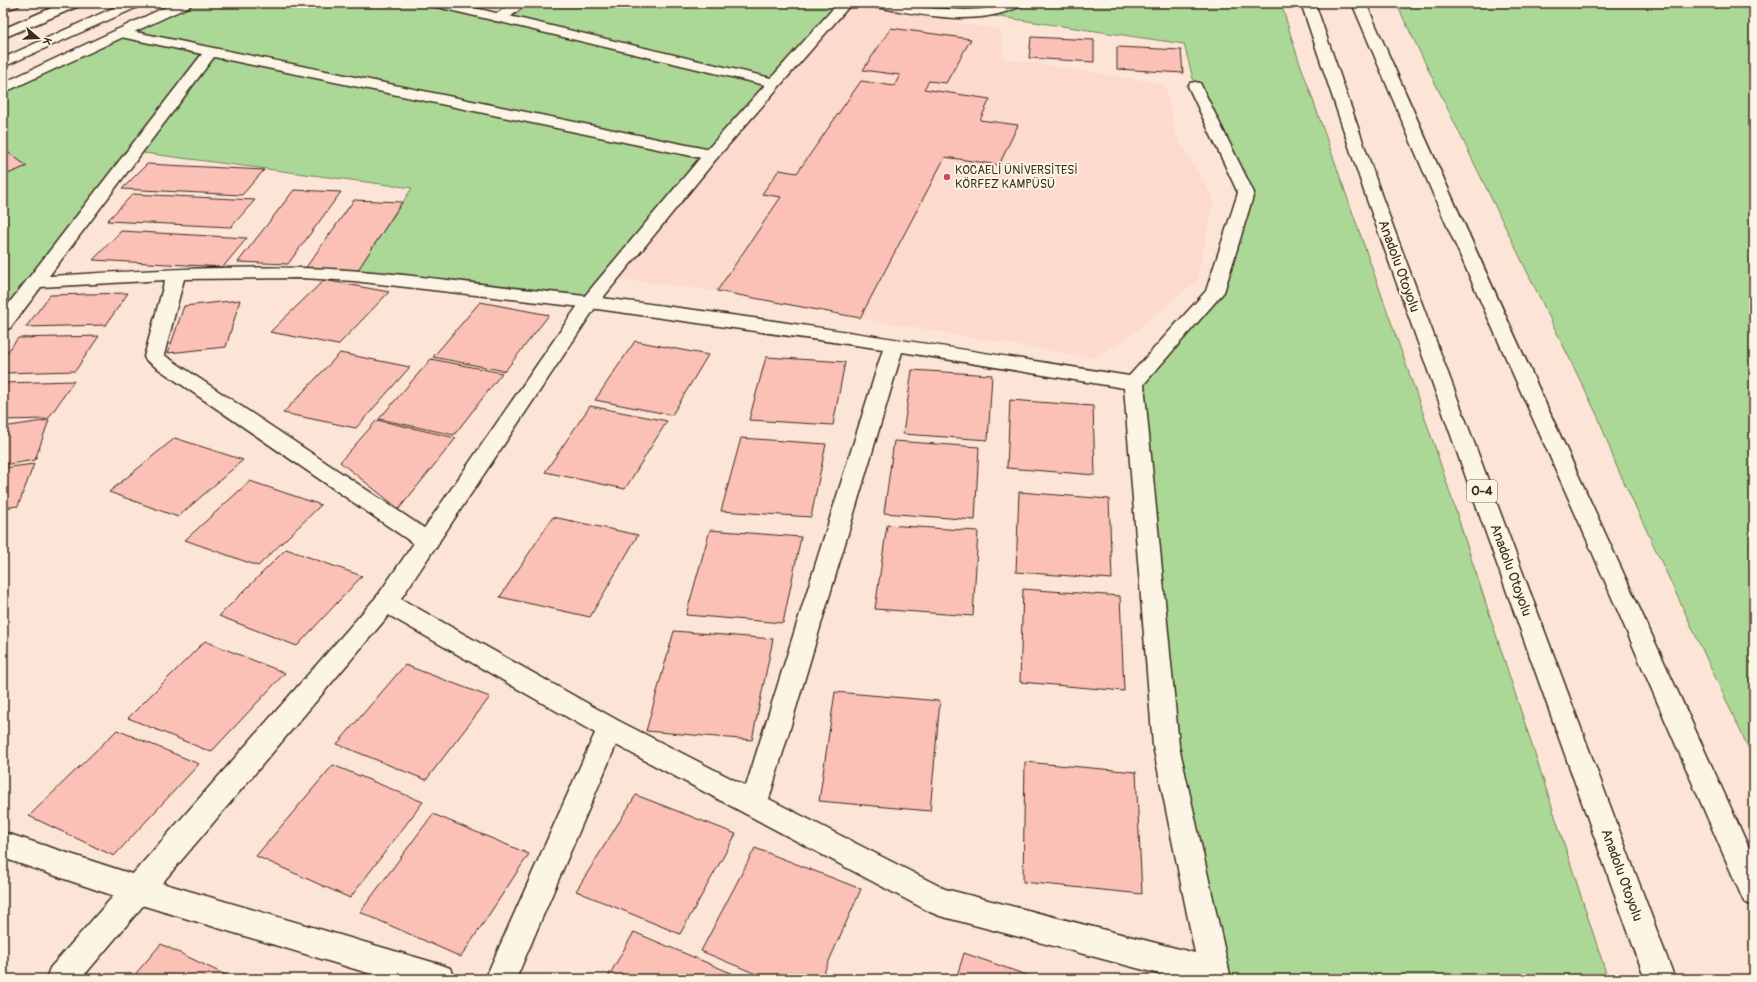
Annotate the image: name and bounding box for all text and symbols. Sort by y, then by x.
north arrow [18,18,58,58]
text: K [40,36,54,47]
place label: KOCAELİ ÜNİVERSİTESİ KÖRFEZ KAMPÜSÜ [955,162,1078,192]
marker: KOCAELİ ÜNİVERSİTESİ KÖRFEZ KAMPÜSÜ [942,172,952,182]
street label: Anadolu Otoyolu [1374,218,1424,314]
road number: O-4 [1467,480,1497,502]
street label: Anadolu Otoyolu [1486,522,1536,618]
street label: Anadolu Otoyolu [1597,827,1647,923]

